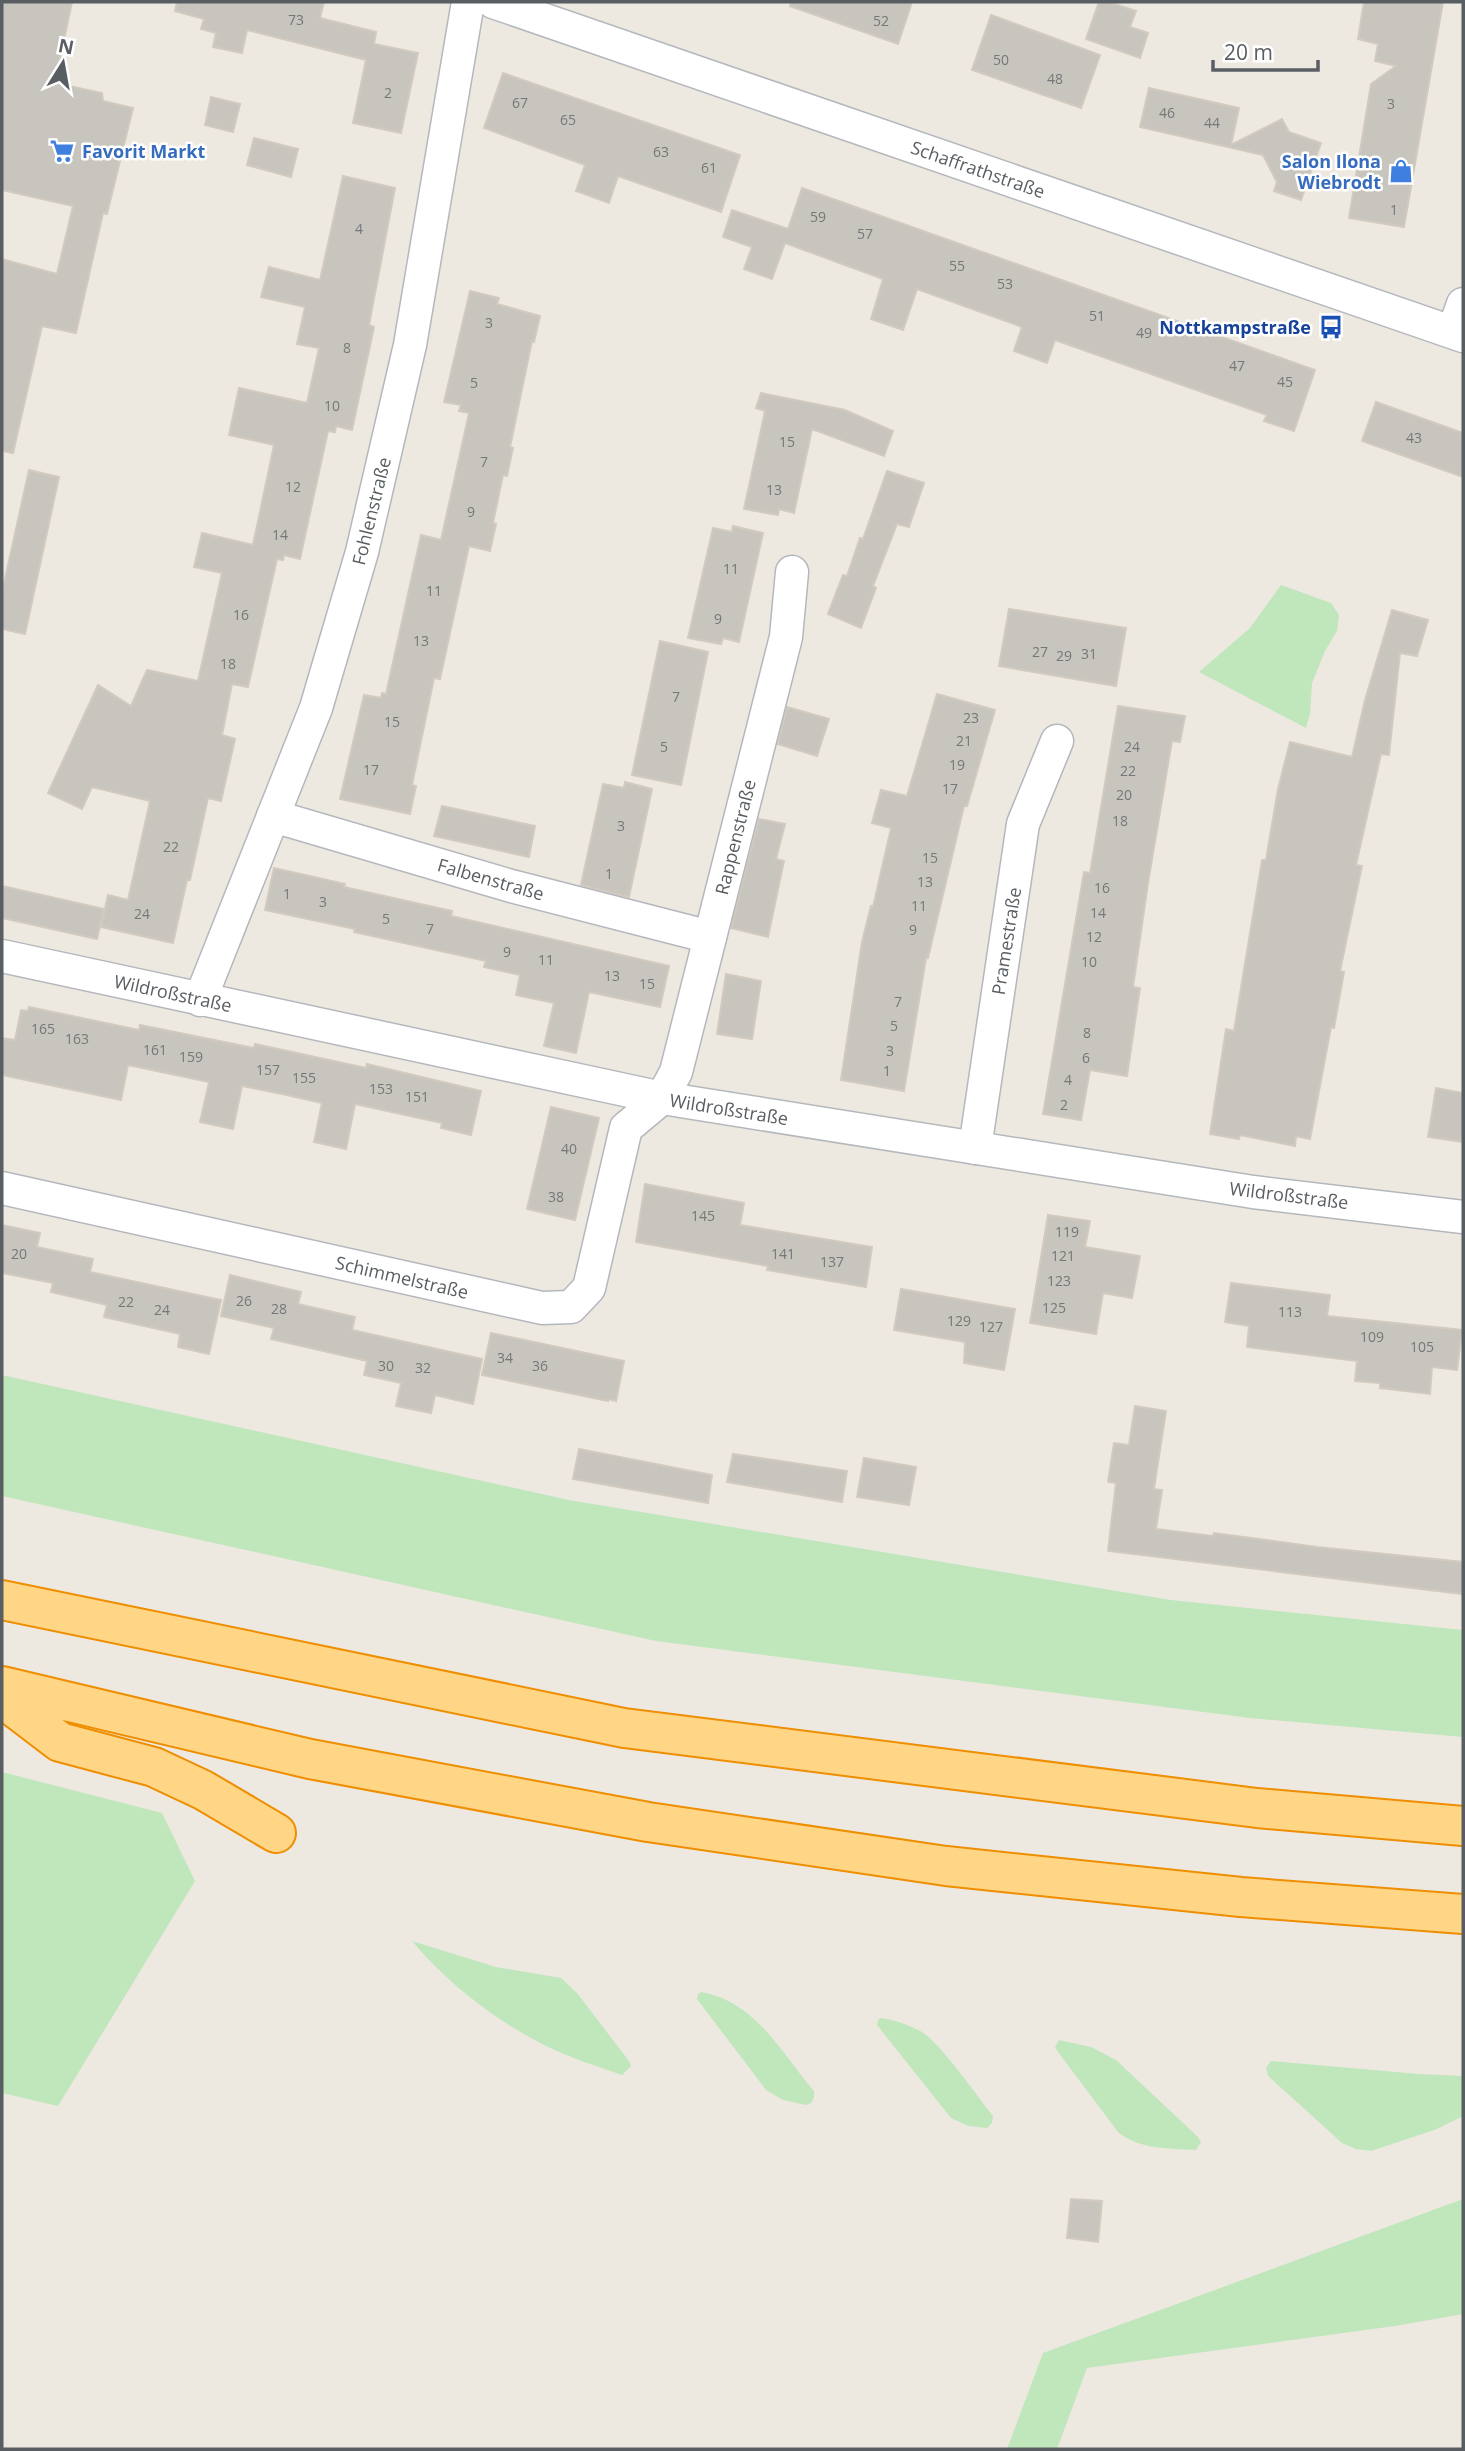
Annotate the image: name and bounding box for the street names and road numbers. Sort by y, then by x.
street label: Schaffrathstraße [908,135,1048,203]
street label: Fohlenstraße [346,454,396,568]
street label: Rappenstraße [709,777,761,897]
street label: Falbenstraße [435,852,547,906]
street label: Pramestraße [986,885,1026,997]
street label: Wildroßstraße [112,969,234,1017]
street label: Wildroßstraße [668,1088,790,1130]
street label: Wildroßstraße [1228,1176,1350,1214]
street label: Schimmelstraße [333,1250,471,1304]

